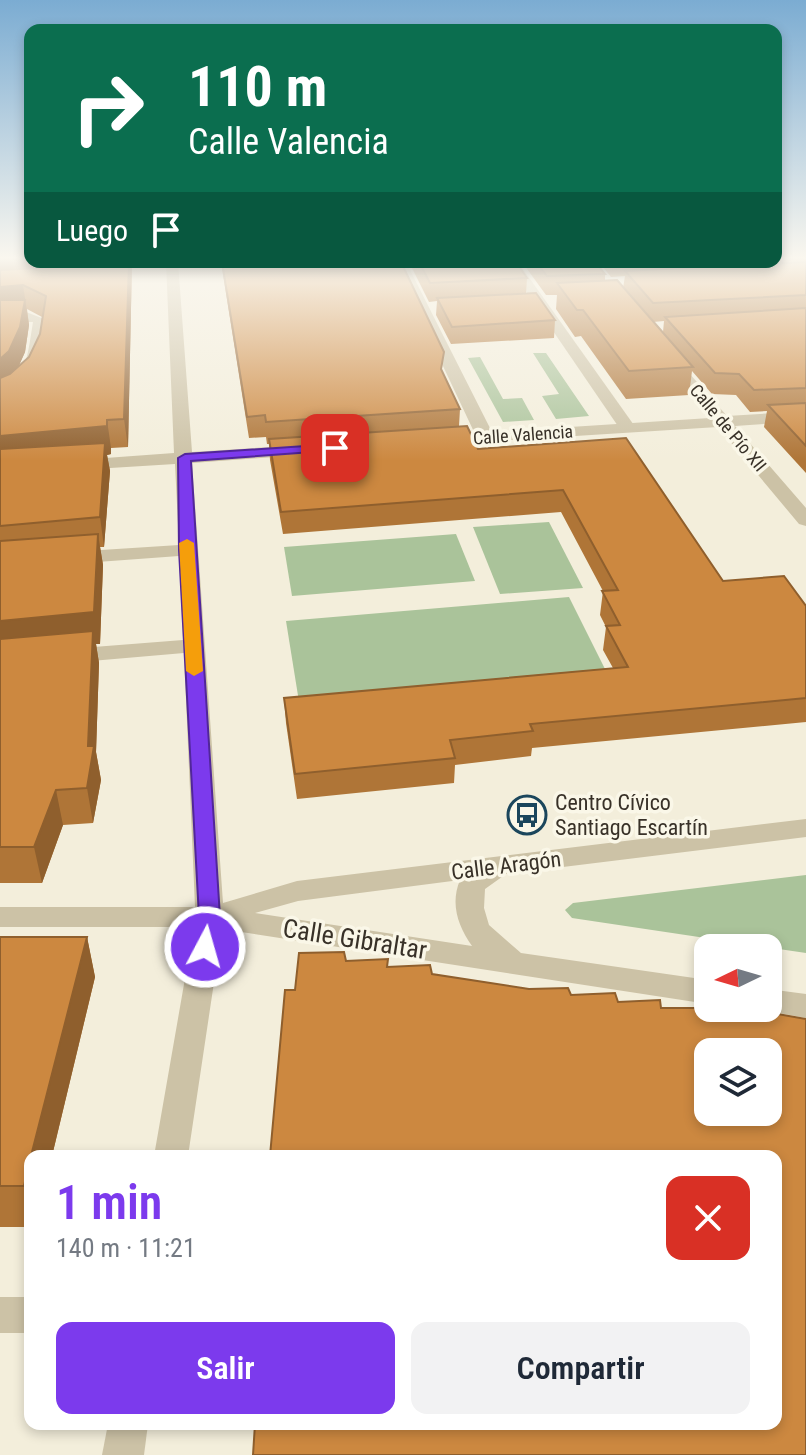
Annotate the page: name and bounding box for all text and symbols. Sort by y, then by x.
text: 110 m [188,54,327,120]
icon: right [56,56,160,160]
text: Calle Valencia [188,121,389,163]
icon: arrive [144,208,188,252]
text: Luego [56,213,128,248]
street label: Calle de Pío XII [686,380,771,476]
pin [301,414,369,482]
street label: Calle Valencia [472,421,574,448]
icon: arrive [313,426,357,470]
place label: Centro Cívico Santiago Escartín [555,790,708,840]
bus stop icon: Centro Cívico Santiago Escartín [506,794,548,836]
street label: Calle Aragón [450,846,562,885]
position arrow [163,905,247,989]
street label: Calle Gibraltar [281,913,429,965]
north arrow [694,934,782,1022]
map controls [694,934,782,1126]
button: layers [694,1038,782,1126]
text: 1 min [56,1174,162,1231]
button: close [666,1176,750,1260]
text: 140 m · 11:21 [56,1233,196,1263]
button: Salir [56,1322,395,1414]
button: Compartir [411,1322,750,1414]

